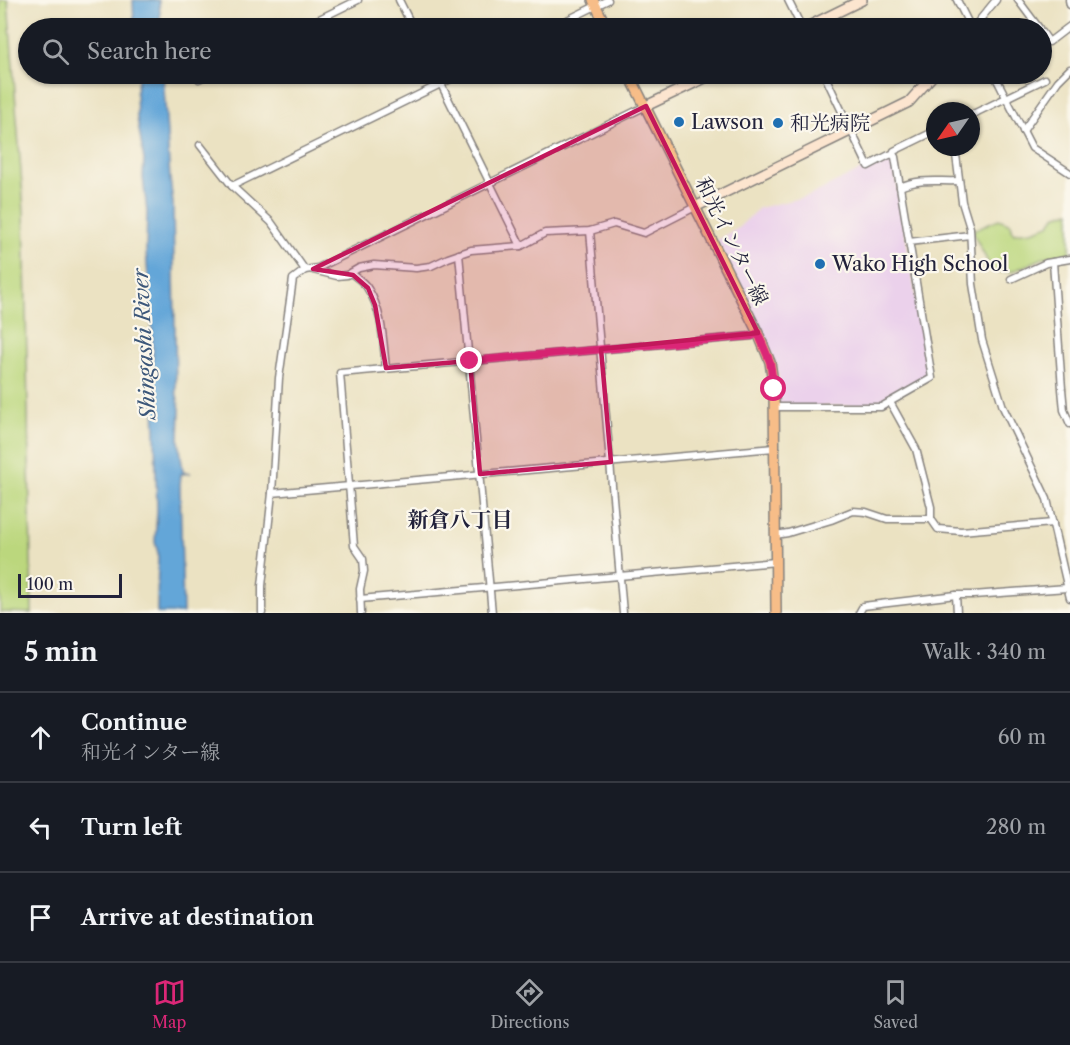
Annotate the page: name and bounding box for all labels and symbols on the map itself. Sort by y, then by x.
north arrow [926,102,980,156]
place label: Lawson [691,110,764,134]
place label: 和光病院 [790,111,870,135]
marker: Lawson [672,115,686,129]
marker: 和光病院 [771,116,785,130]
street label: 和光インター線 [691,173,773,309]
place label: Wako High School [831,252,1008,276]
marker: Wako High School [813,257,827,271]
water label: Shingashi River [127,266,161,422]
route end [456,347,482,373]
route start [760,375,786,401]
district label: 新倉八丁目 [408,507,513,532]
scale bar [18,571,122,598]

